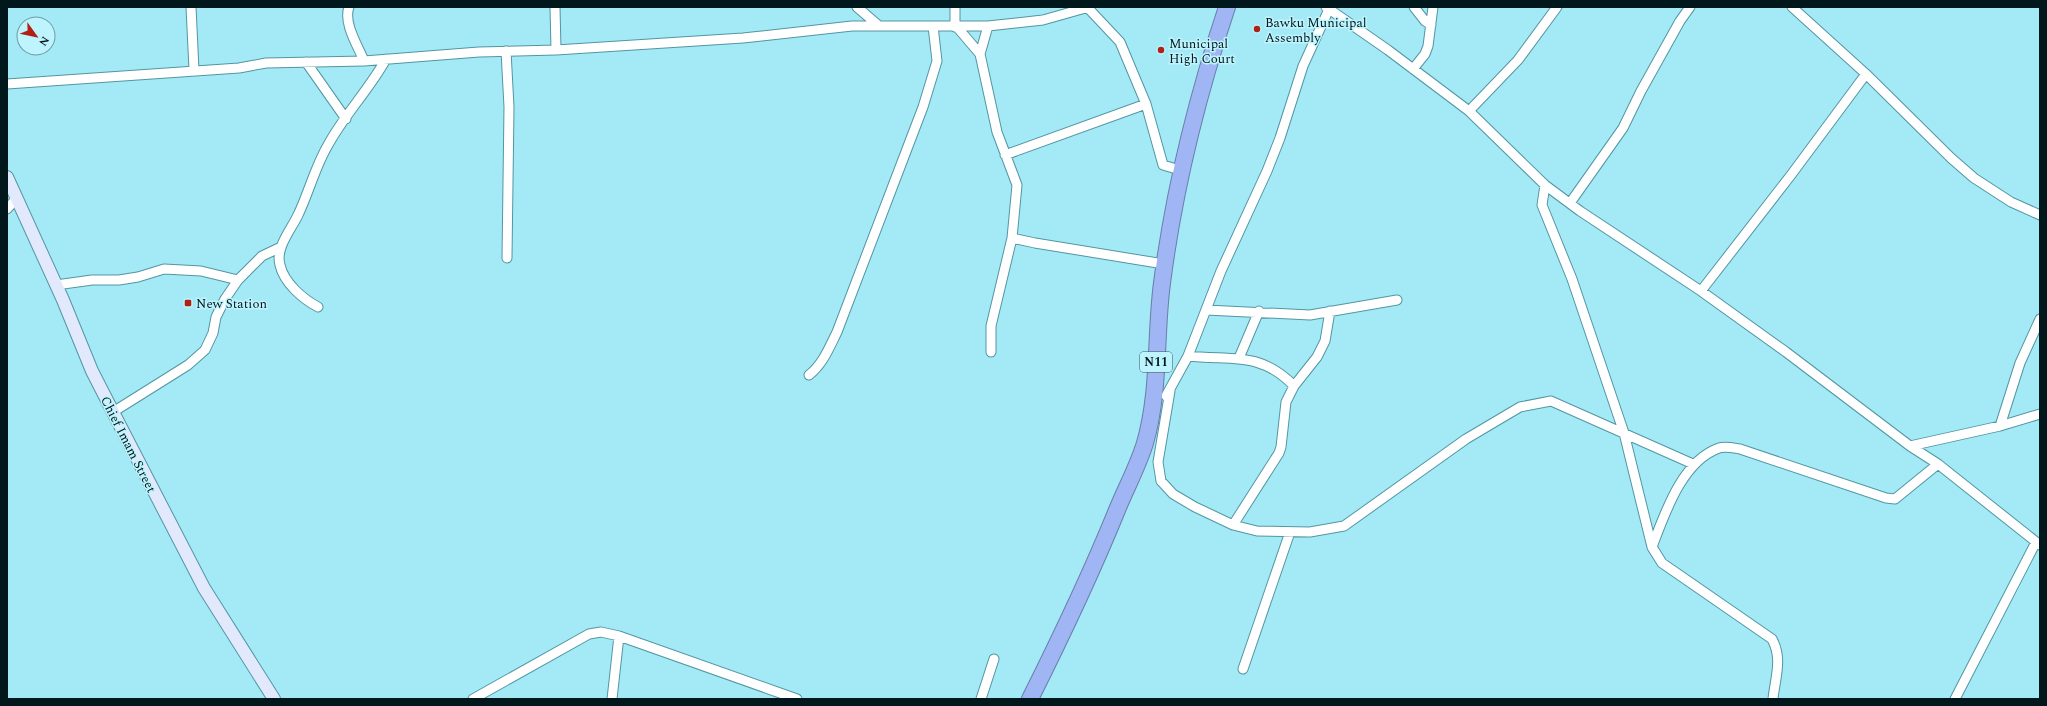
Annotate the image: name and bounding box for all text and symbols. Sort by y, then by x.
place label: Bawku Municipal Assembly [1265,13,1367,48]
north arrow [16,16,56,56]
marker: Bawku Municipal Assembly [1252,24,1262,34]
text: N [34,33,54,50]
place label: Municipal High Court [1169,34,1235,69]
marker: Municipal High Court [1156,45,1166,55]
place label: New Station [196,294,267,314]
marker: New Station [183,298,193,308]
road number: N11 [1140,352,1172,372]
street label: Chief Imam Street [95,393,161,497]

